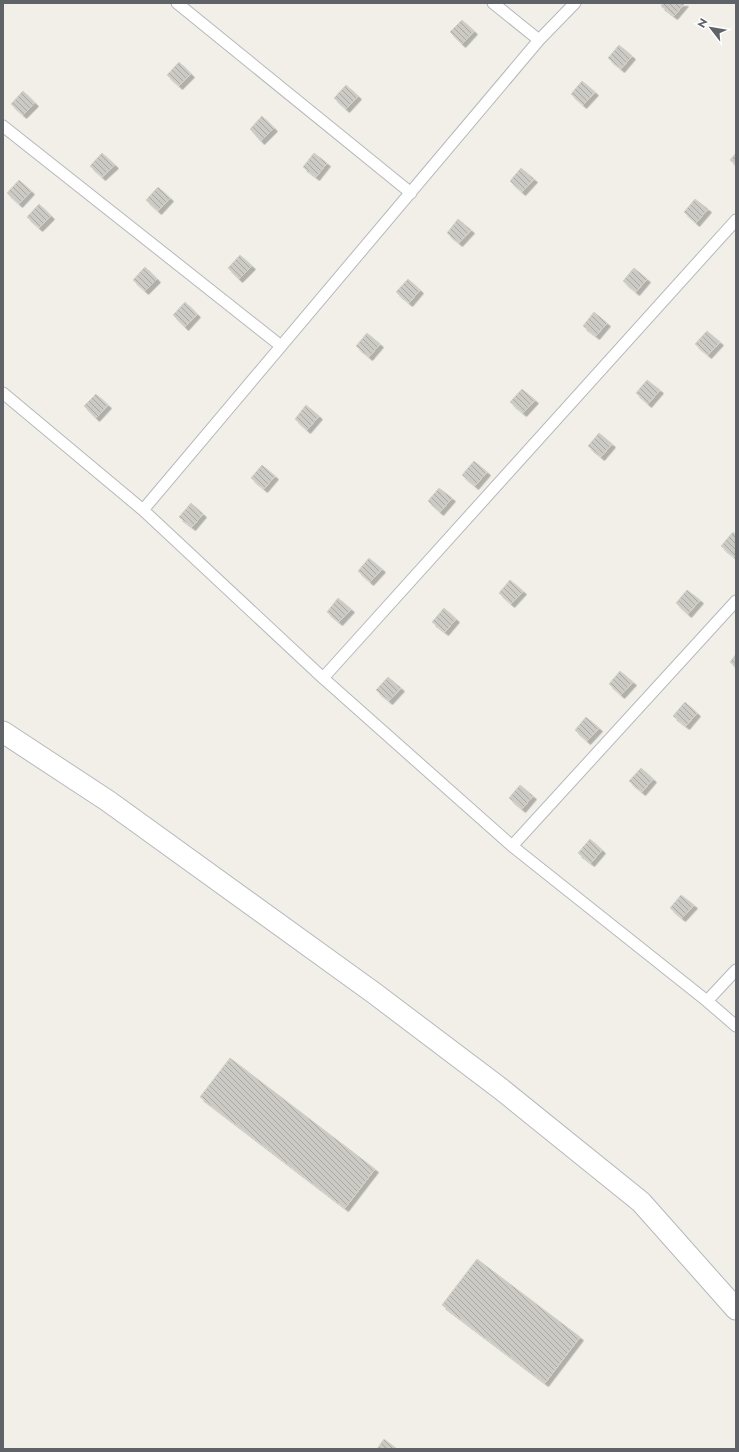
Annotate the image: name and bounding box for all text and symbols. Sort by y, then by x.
north arrow [691,8,731,48]
text: N [693,15,712,31]

